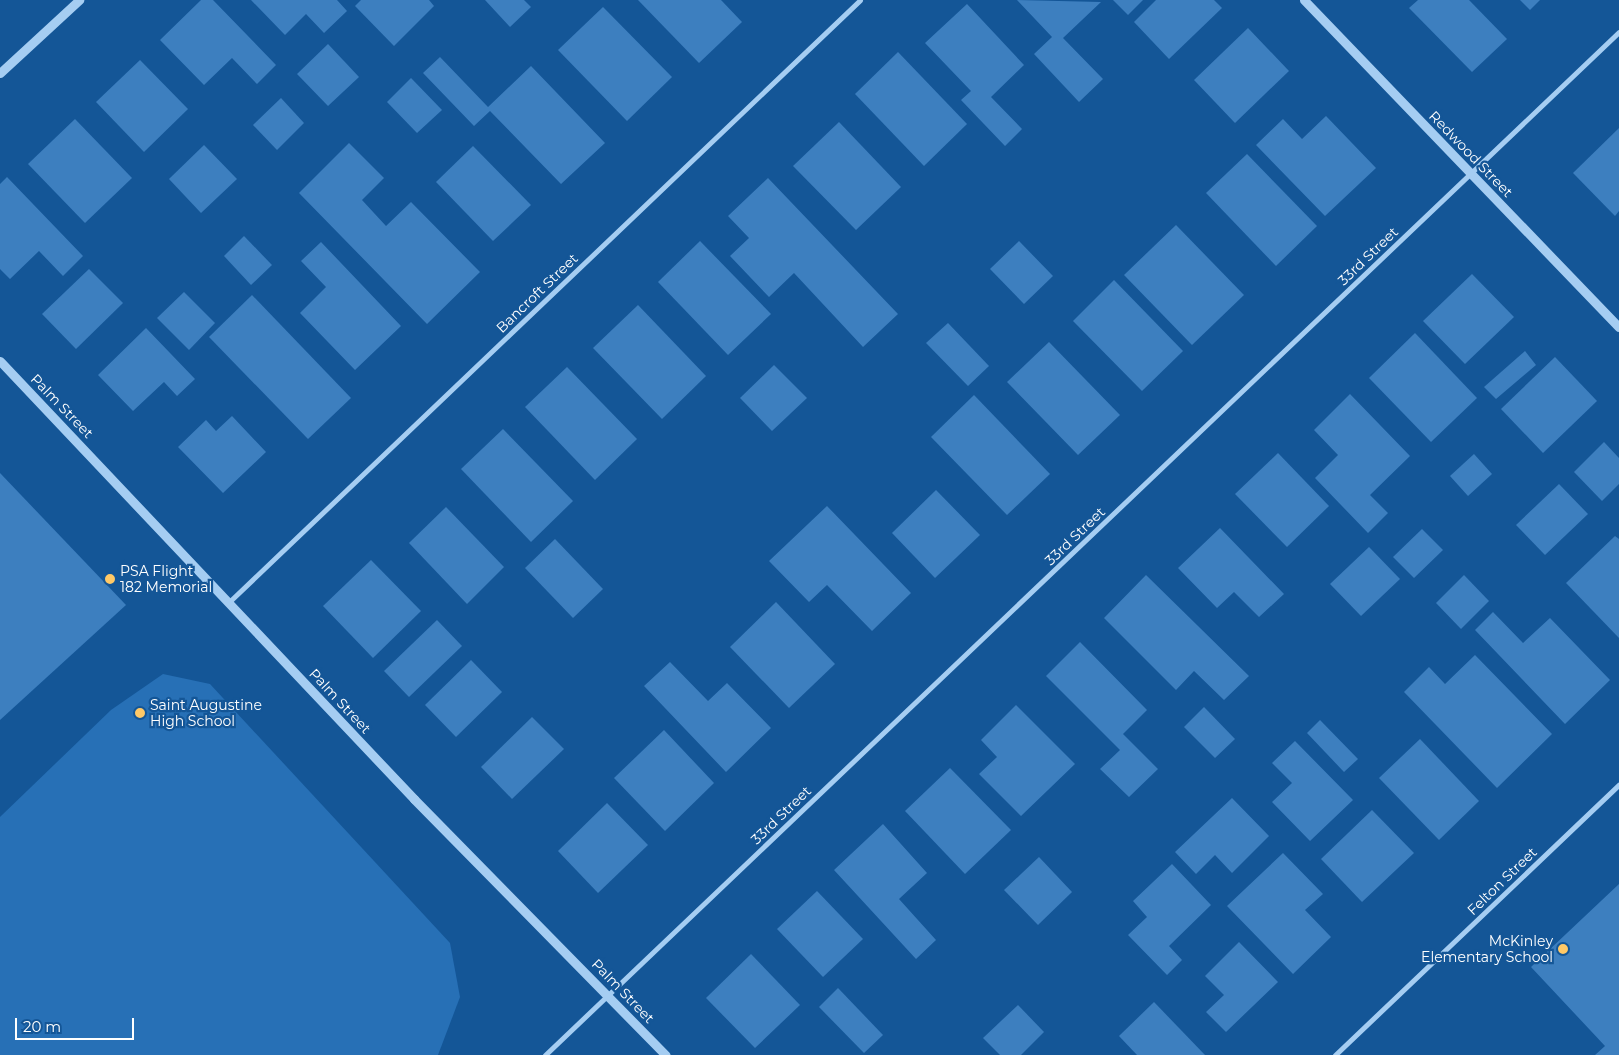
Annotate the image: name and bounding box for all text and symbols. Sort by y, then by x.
street label: Redwood Street [1426,107,1516,201]
street label: 33rd Street [1335,223,1401,289]
street label: Bancroft Street [493,250,581,336]
street label: Palm Street [27,370,97,442]
street label: 33rd Street [1042,503,1108,569]
place label: PSA Flight 182 Memorial [120,563,212,596]
marker: PSA Flight 182 Memorial [104,573,116,585]
street label: Palm Street [306,665,374,737]
place label: Saint Augustine High School [150,697,262,730]
marker: Saint Augustine High School [134,707,146,719]
street label: 33rd Street [748,782,814,848]
street label: Felton Street [1464,844,1540,918]
place label: McKinley Elementary School [1421,933,1553,966]
marker: McKinley Elementary School [1557,943,1569,955]
street label: Palm Street [588,955,658,1027]
scale bar [18,1008,136,1040]
text: 20 m [23,1017,61,1036]

